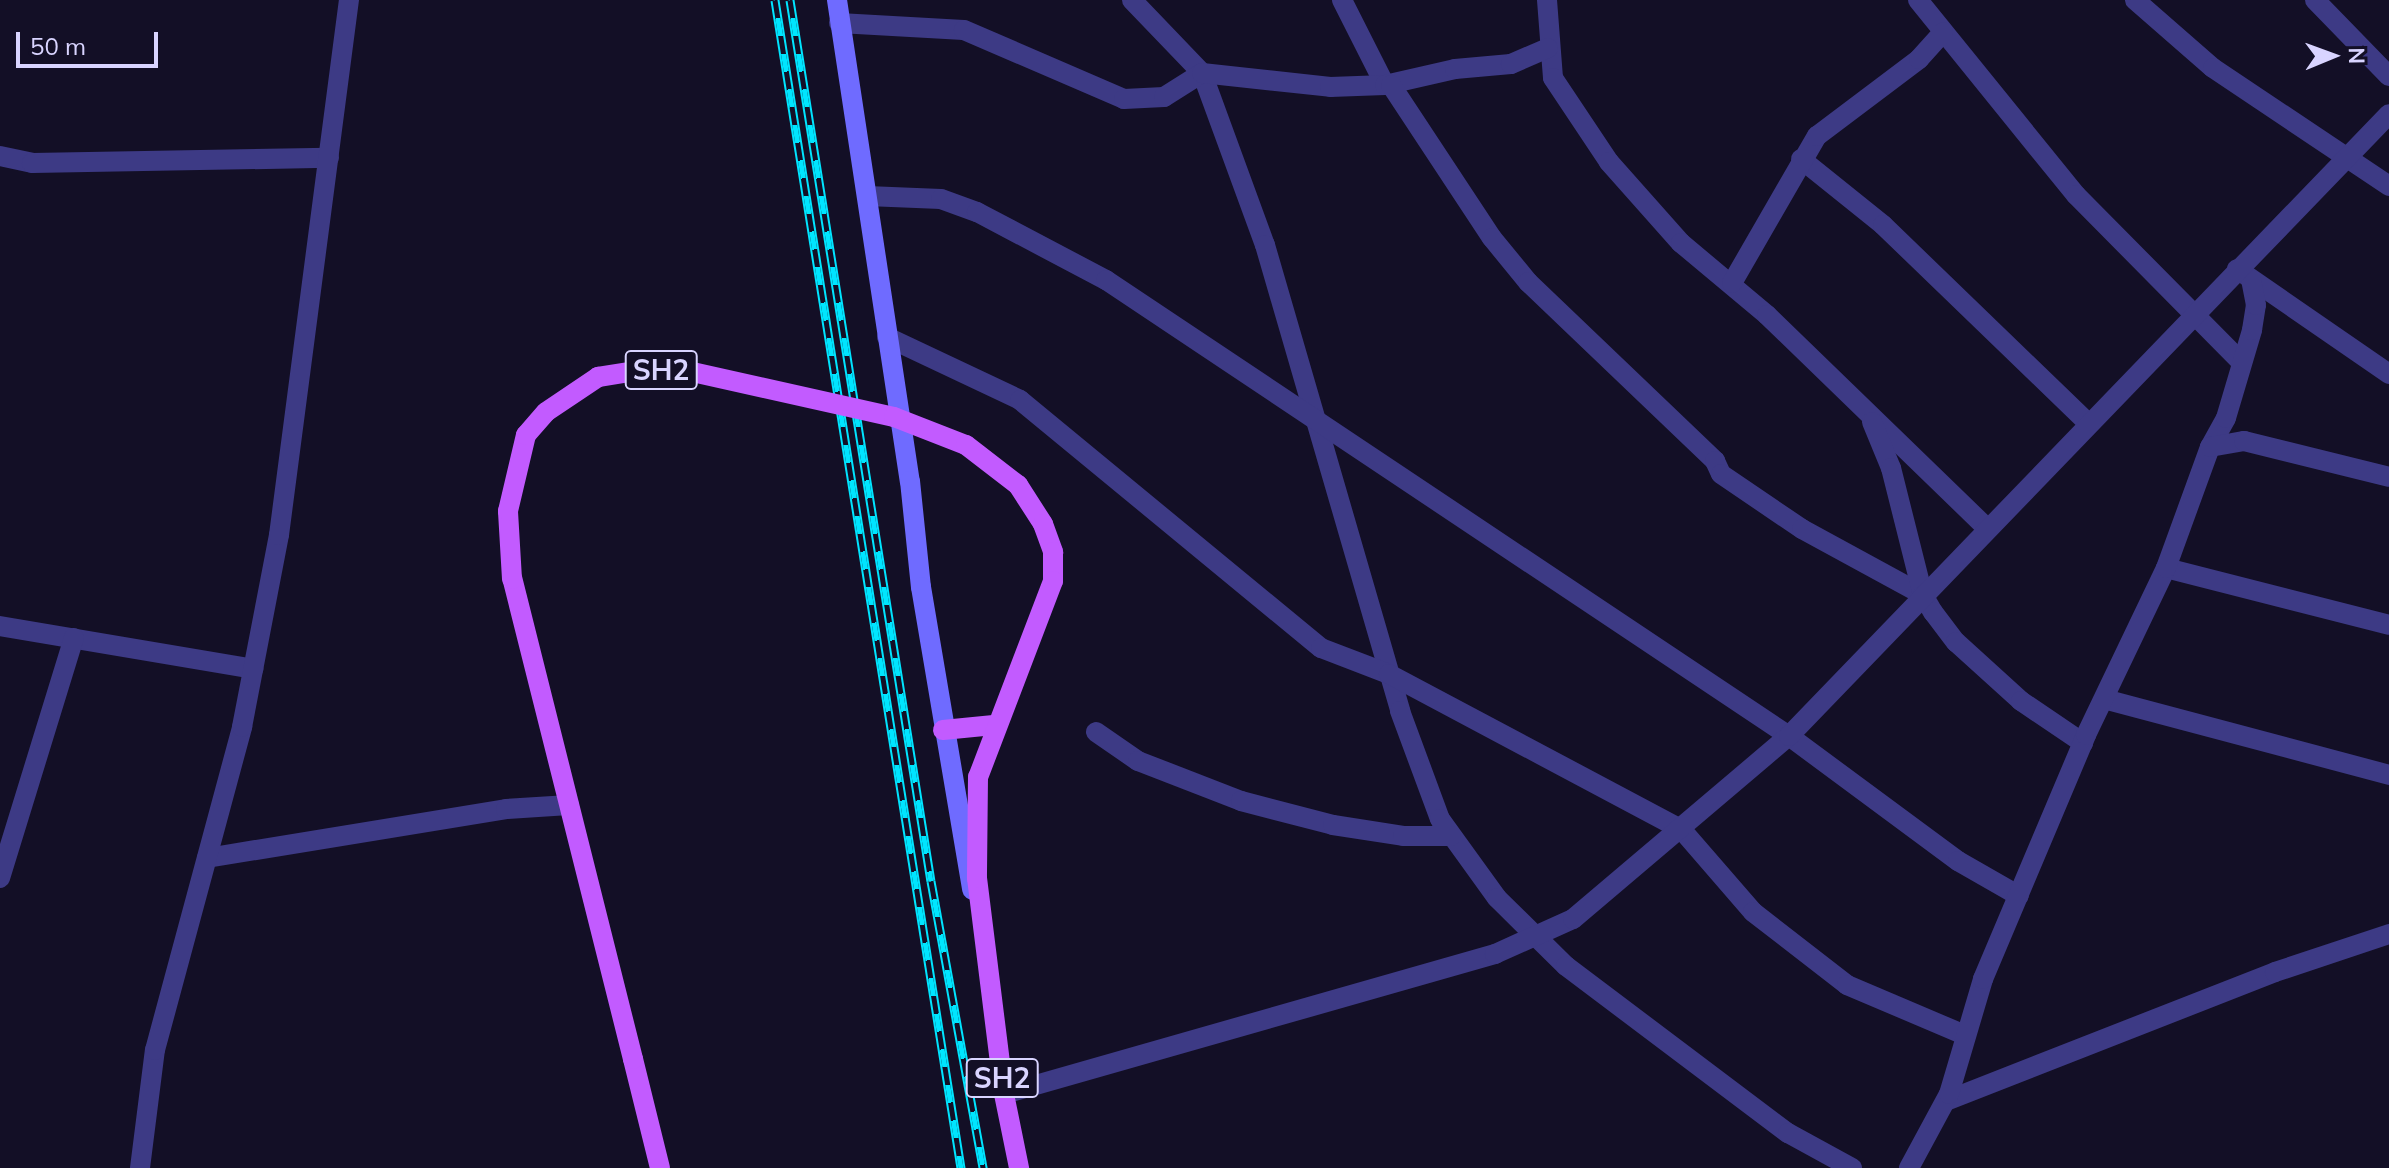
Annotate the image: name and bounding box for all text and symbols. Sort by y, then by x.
scale bar [20,16,162,66]
north arrow [2293,16,2373,96]
text: 50 m [30,31,86,61]
text: N [2343,47,2371,64]
road number: SH2 [623,346,699,394]
road number: SH2 [964,1054,1040,1102]

